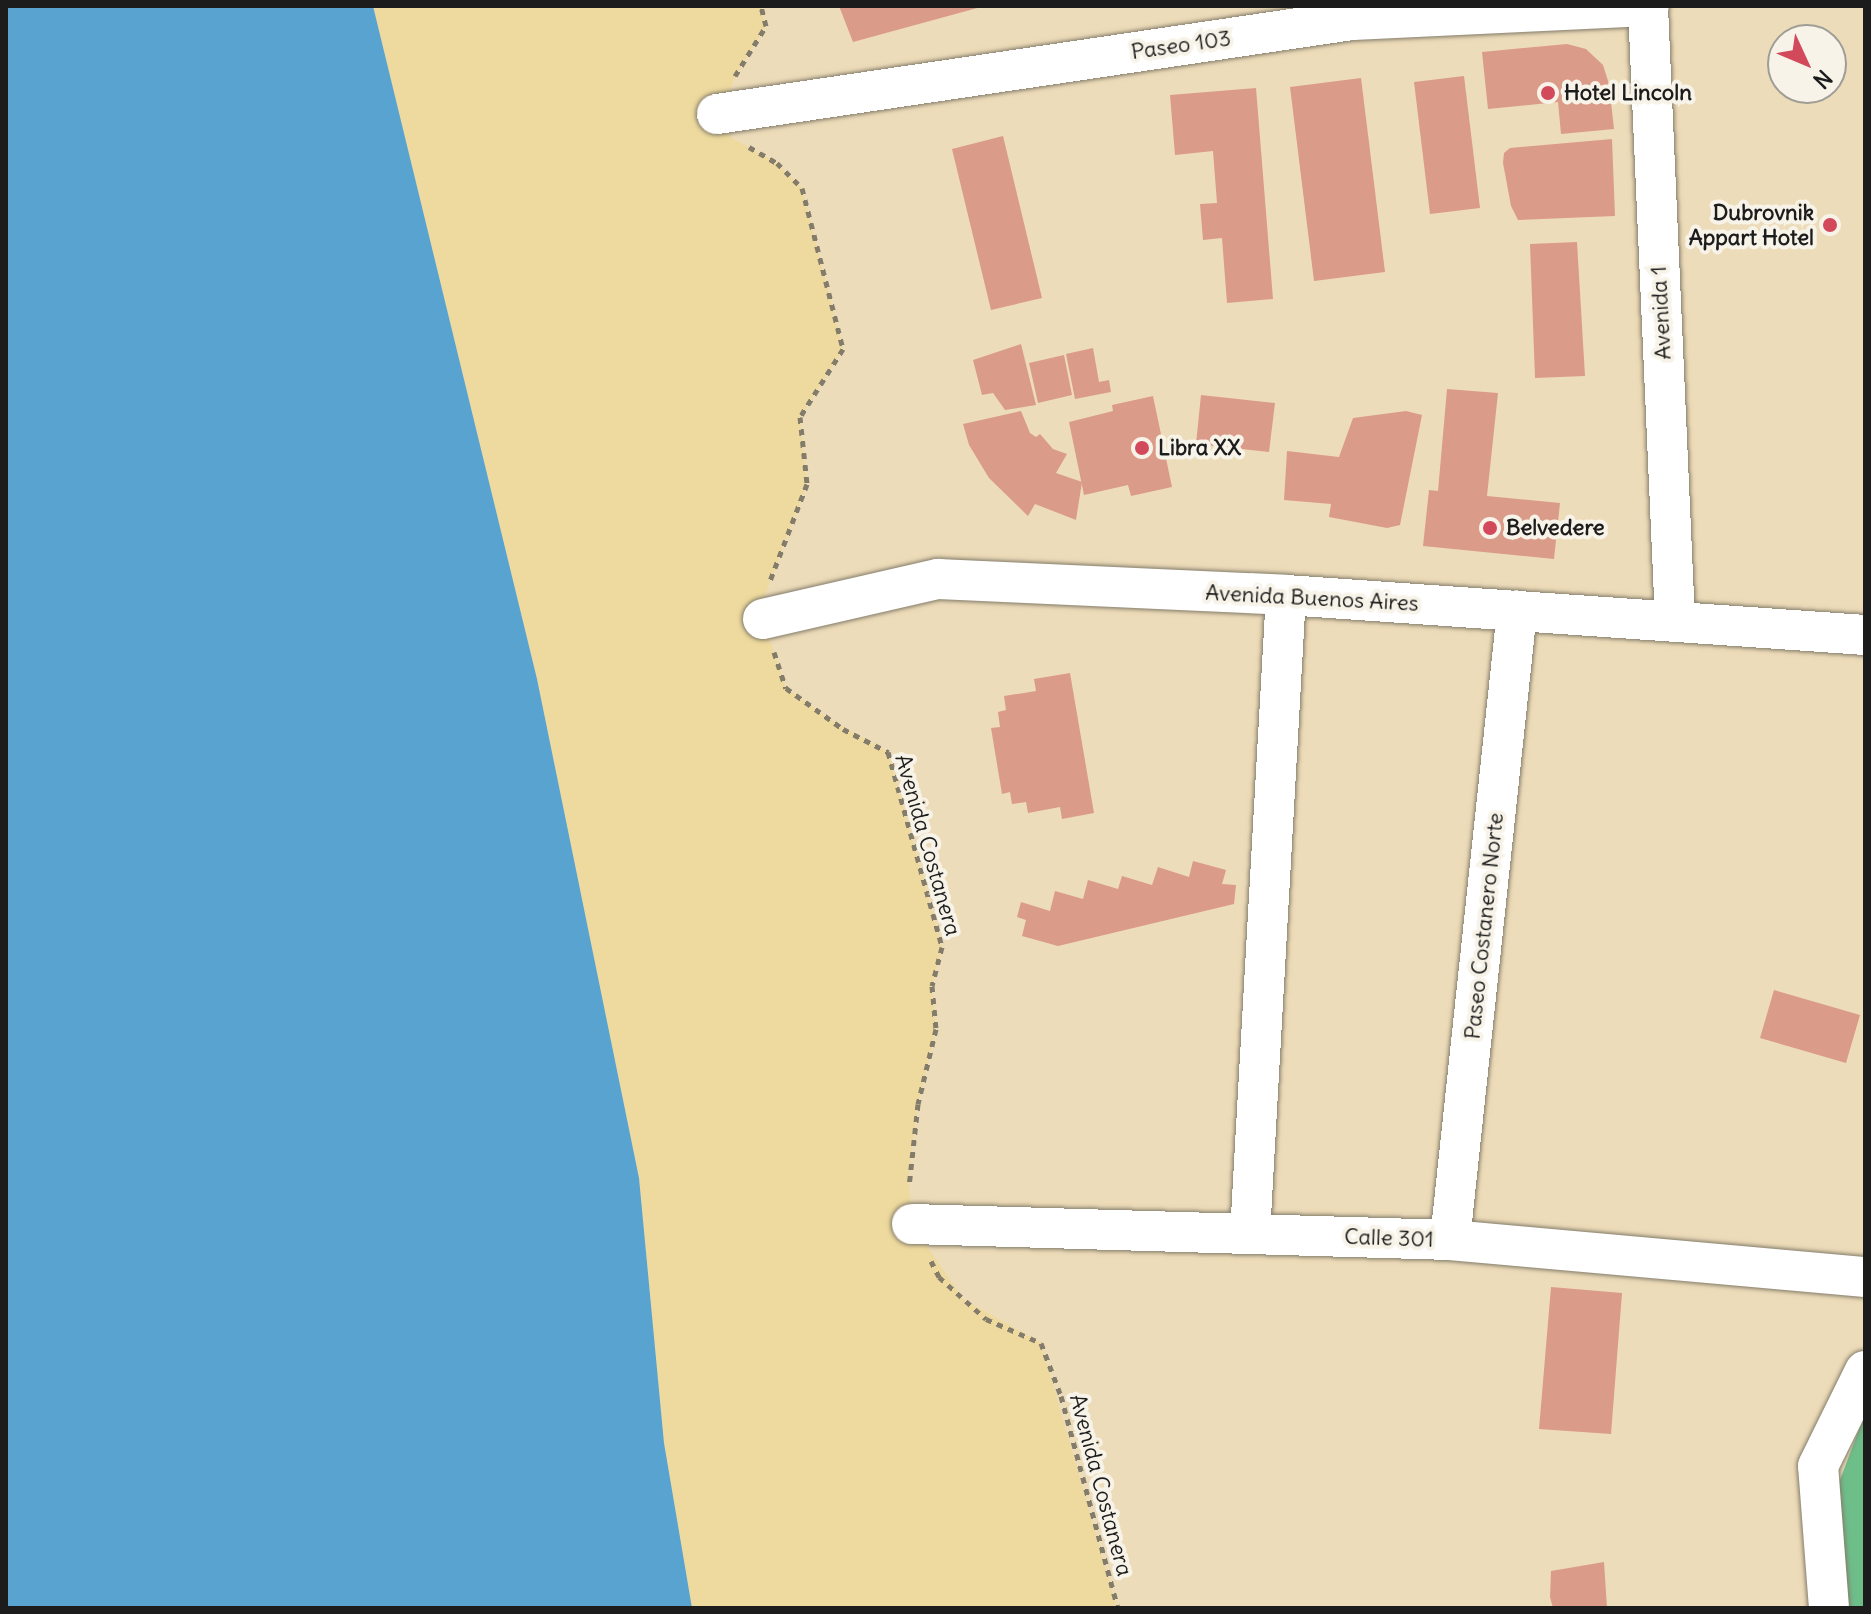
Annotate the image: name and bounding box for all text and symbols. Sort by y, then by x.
north arrow [1767,24,1847,104]
street label: Paseo 103 [1129,25,1233,65]
text: N [1807,64,1838,94]
place label: Hotel Lincoln [1564,80,1692,106]
marker: Hotel Lincoln [1539,84,1557,102]
place label: Dubrovnik Appart Hotel [1689,199,1814,250]
marker: Dubrovnik Appart Hotel [1821,216,1839,234]
street label: Avenida 1 [1645,266,1677,360]
place label: Libra XX [1158,435,1241,461]
marker: Libra XX [1133,439,1151,457]
place label: Belvedere [1506,515,1605,541]
marker: Belvedere [1481,519,1499,537]
street label: Avenida Buenos Aires [1205,579,1419,617]
street label: Avenida Costanera [889,751,967,939]
street label: Paseo Costanero Norte [1459,811,1509,1041]
street label: Calle 301 [1344,1223,1434,1253]
street label: Avenida Costanera [1064,1391,1138,1579]

